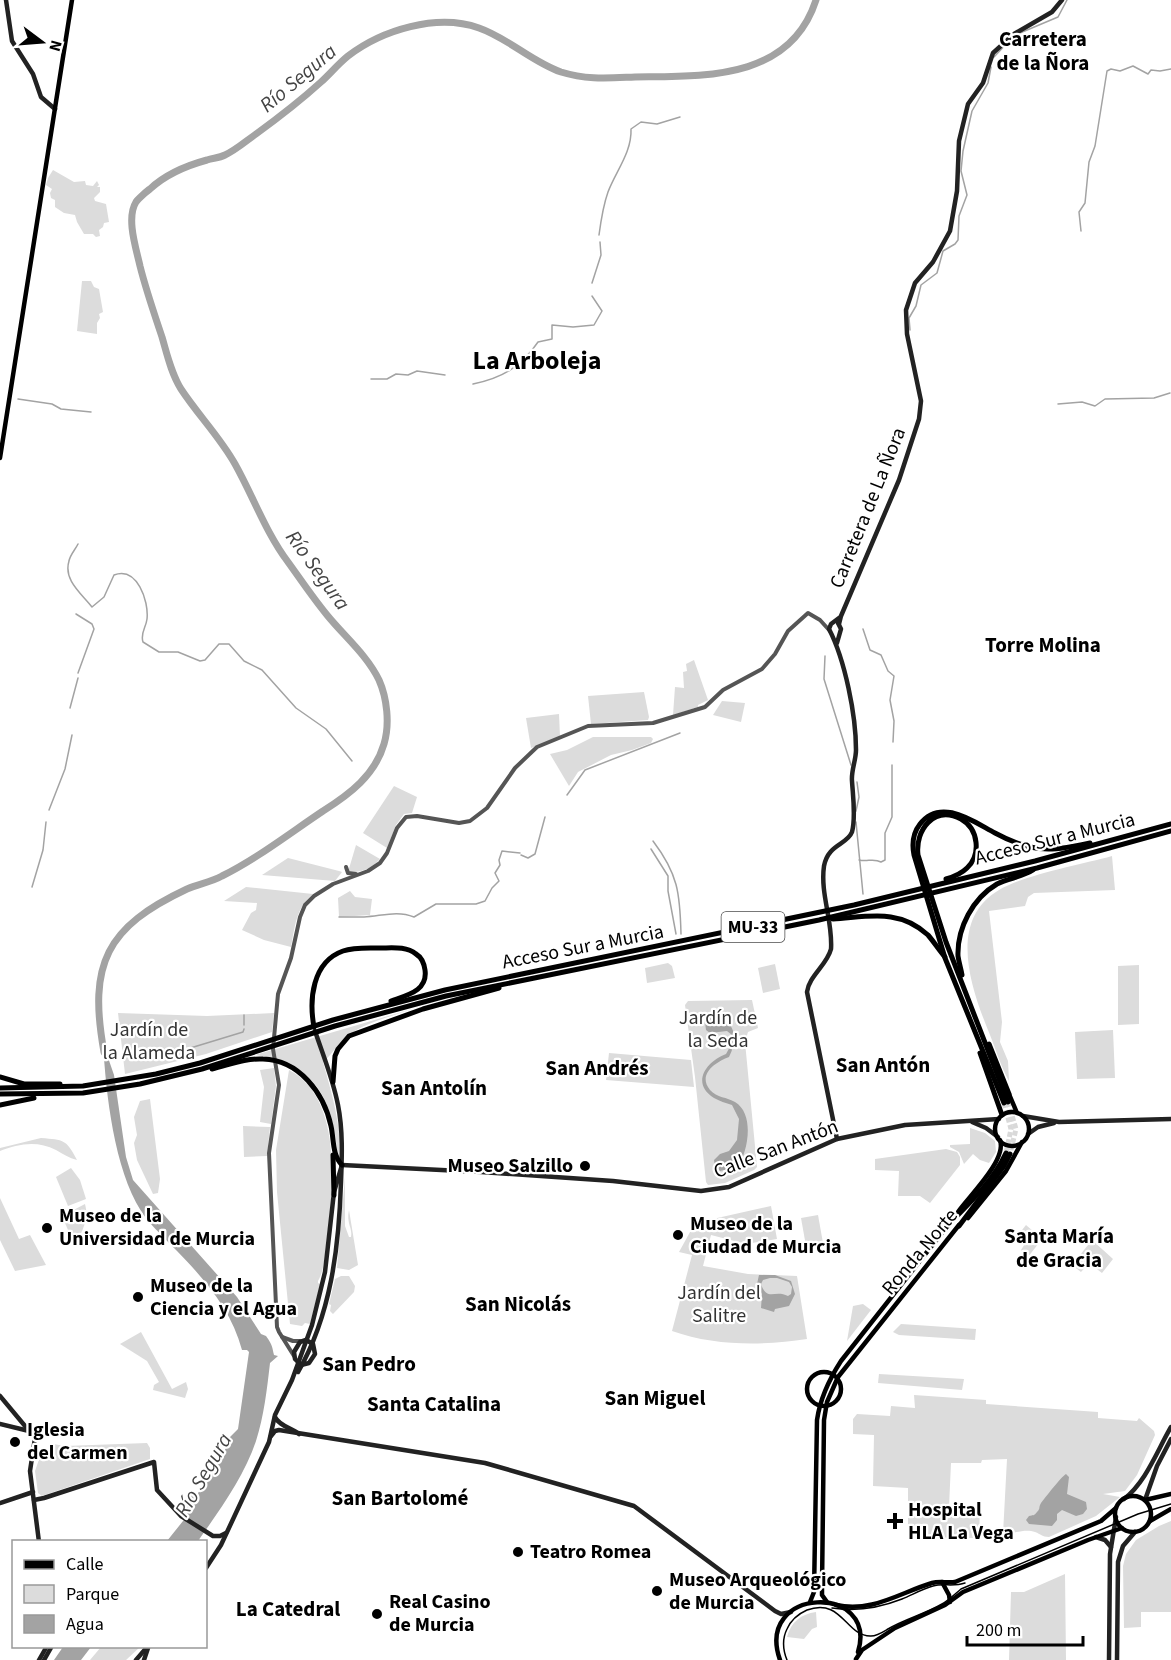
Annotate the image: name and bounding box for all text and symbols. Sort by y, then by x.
north arrow [12,12,72,72]
district label: Carretera de la Ñora [997,24,1089,78]
water label: Río Segura [253,37,343,119]
text: N [43,38,67,54]
district label: La Arboleja [473,342,601,379]
street label: Carretera de La Ñora [823,423,913,593]
water label: Río Segura [279,524,357,616]
district label: Torre Molina [985,630,1101,660]
street label: Acceso Sur a Murcia [972,806,1138,872]
road number: MU-33 [722,912,784,942]
street label: Acceso Sur a Murcia [500,918,666,976]
park label: Jardín de la Seda [679,1004,757,1055]
park label: Jardín de la Alameda [103,1016,195,1067]
district label: San Antón [836,1050,930,1080]
district label: San Andrés [545,1053,649,1083]
district label: San Antolín [381,1073,487,1103]
street label: Calle San Antón [710,1112,842,1186]
place label: Museo Salzillo [447,1152,573,1180]
marker: Museo Salzillo [578,1159,592,1173]
place label: Museo de la Universidad de Murcia [59,1202,255,1253]
street label: Ronda Norte [875,1203,965,1301]
place label: Museo de la Ciudad de Murcia [690,1210,842,1261]
marker: Museo de la Universidad de Murcia [40,1221,54,1235]
district label: Santa María de Gracia [1004,1221,1114,1275]
marker: Museo de la Ciudad de Murcia [671,1228,685,1242]
place label: Museo de la Ciencia y el Agua [150,1272,297,1323]
park label: Jardín del Salitre [677,1279,761,1330]
district label: San Nicolás [465,1289,571,1319]
marker: Museo de la Ciencia y el Agua [131,1290,145,1304]
district label: San Pedro [322,1349,416,1379]
district label: San Miguel [605,1383,705,1413]
district label: Santa Catalina [367,1389,501,1419]
place label: Iglesia del Carmen [27,1416,128,1467]
water label: Río Segura [167,1427,239,1523]
marker: Iglesia del Carmen [8,1435,22,1449]
district label: San Bartolomé [332,1483,469,1513]
place label: Hospital HLA La Vega [908,1496,1014,1547]
marker: Hospital HLA La Vega [886,1512,904,1530]
place label: Teatro Romea [530,1538,651,1566]
legend [12,1540,207,1648]
marker: Teatro Romea [511,1545,525,1559]
text: Calle [66,1552,104,1577]
place label: Museo Arqueológico de Murcia [669,1566,846,1617]
text: Parque [66,1582,119,1607]
marker: Museo Arqueológico de Murcia [650,1584,664,1598]
place label: Real Casino de Murcia [389,1588,491,1639]
district label: La Catedral [236,1594,340,1624]
marker: Real Casino de Murcia [370,1607,384,1621]
scale bar [967,1609,1082,1647]
text: Agua [66,1612,104,1637]
text: 200 m [976,1618,1021,1643]

